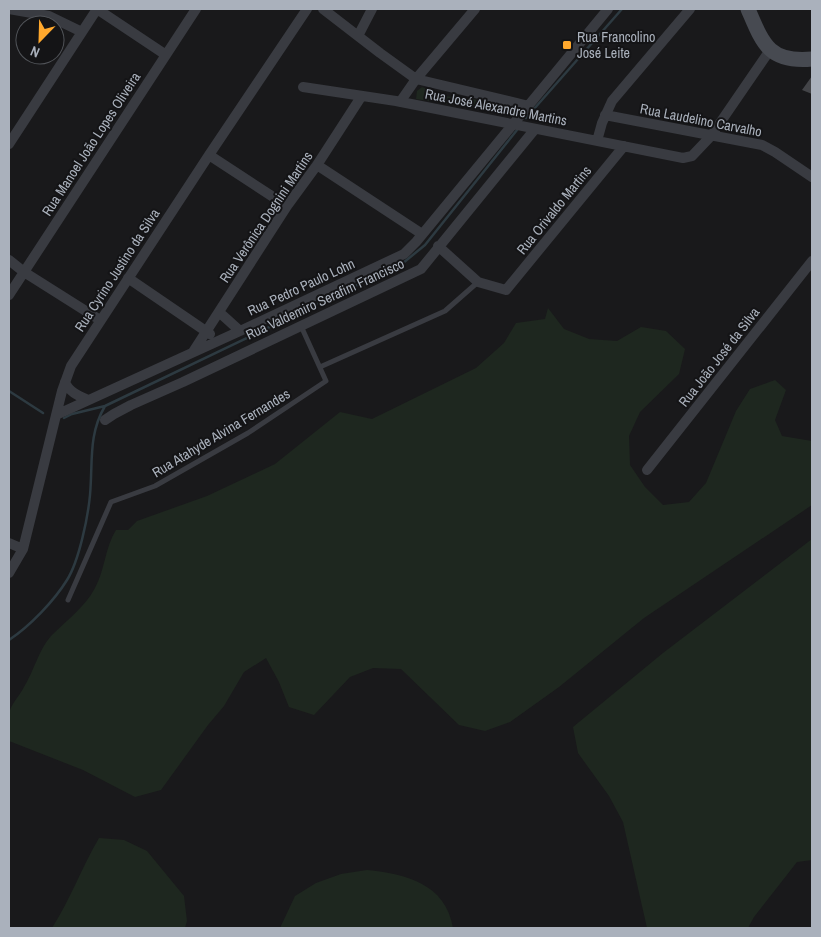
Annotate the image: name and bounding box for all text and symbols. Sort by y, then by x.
north arrow [15,15,65,65]
place label: Rua Francolino José Leite [577,28,655,62]
marker: Rua Francolino José Leite [561,39,573,51]
text: N [28,42,42,62]
street label: Rua Manoel João Lopes Oliveira [38,68,145,219]
street label: Rua José Alexandre Martins [423,84,569,130]
street label: Rua Laudelino Carvalho [639,99,763,141]
street label: Rua Verônica Dognini Martins [215,148,317,286]
street label: Rua Orivaldo Martins [513,162,595,258]
street label: Rua Cyrino Justino da Silva [71,205,164,335]
street label: Rua Valdemiro Serafim Francisco [243,254,407,344]
street label: Rua Pedro Paulo Lohn [245,254,357,320]
street label: Rua João José da Silva [675,303,764,410]
street label: Rua Atahyde Alvina Fernandes [149,385,293,481]

